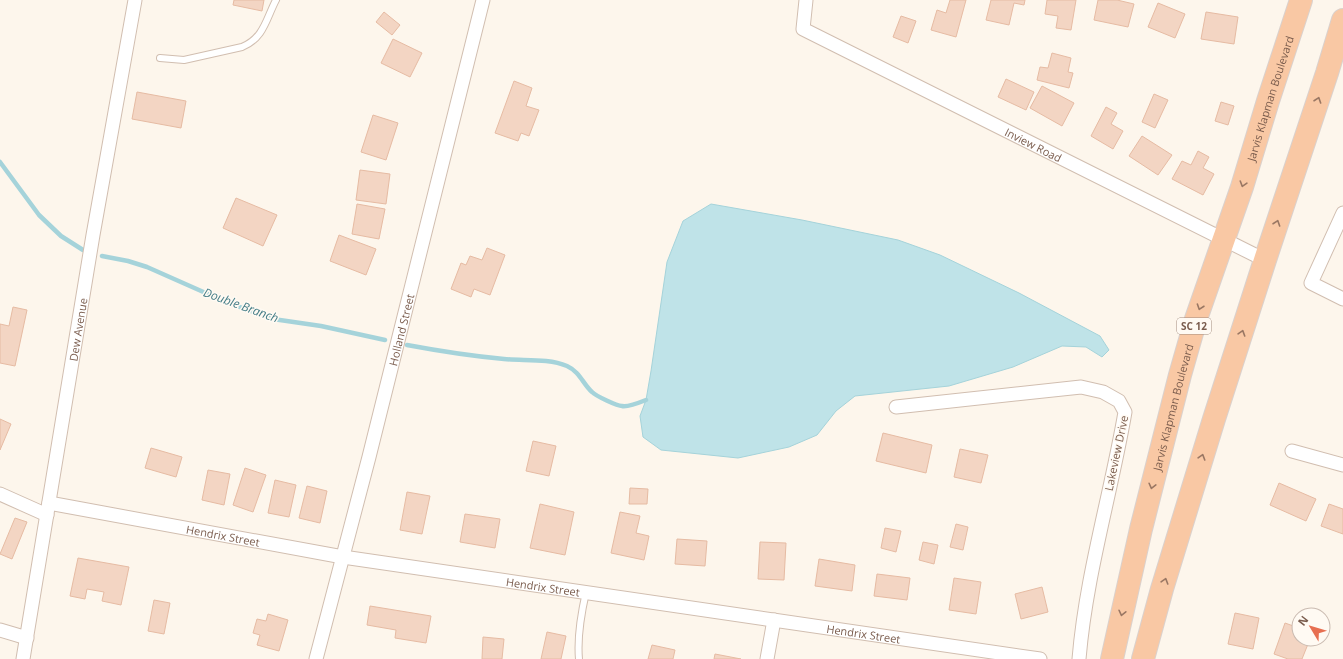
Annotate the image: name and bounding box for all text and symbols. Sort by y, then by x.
street label: Jarvis Klapman Boulevard [1243,34,1296,164]
one-way arrow [1314,97,1322,104]
street label: Inview Road [1003,124,1065,165]
one-way arrow [1239,180,1248,187]
one-way arrow [1272,220,1281,227]
water label: Double Branch [201,284,281,326]
street label: Holland Street [385,292,417,367]
street label: Dew Avenue [65,297,90,362]
one-way arrow [1196,303,1205,310]
road number: SC 12 [1177,318,1211,334]
one-way arrow [1237,329,1245,336]
street label: Jarvis Klapman Boulevard [1148,342,1196,473]
street label: Lakeview Drive [1101,414,1131,492]
one-way arrow [1197,453,1206,460]
one-way arrow [1148,483,1156,489]
street label: Hendrix Street [185,521,261,549]
street label: Hendrix Street [505,573,581,599]
one-way arrow [1160,578,1169,585]
north arrow [1291,607,1331,647]
one-way arrow [1118,609,1126,616]
text: N [1294,612,1311,629]
street label: Hendrix Street [826,620,902,646]

